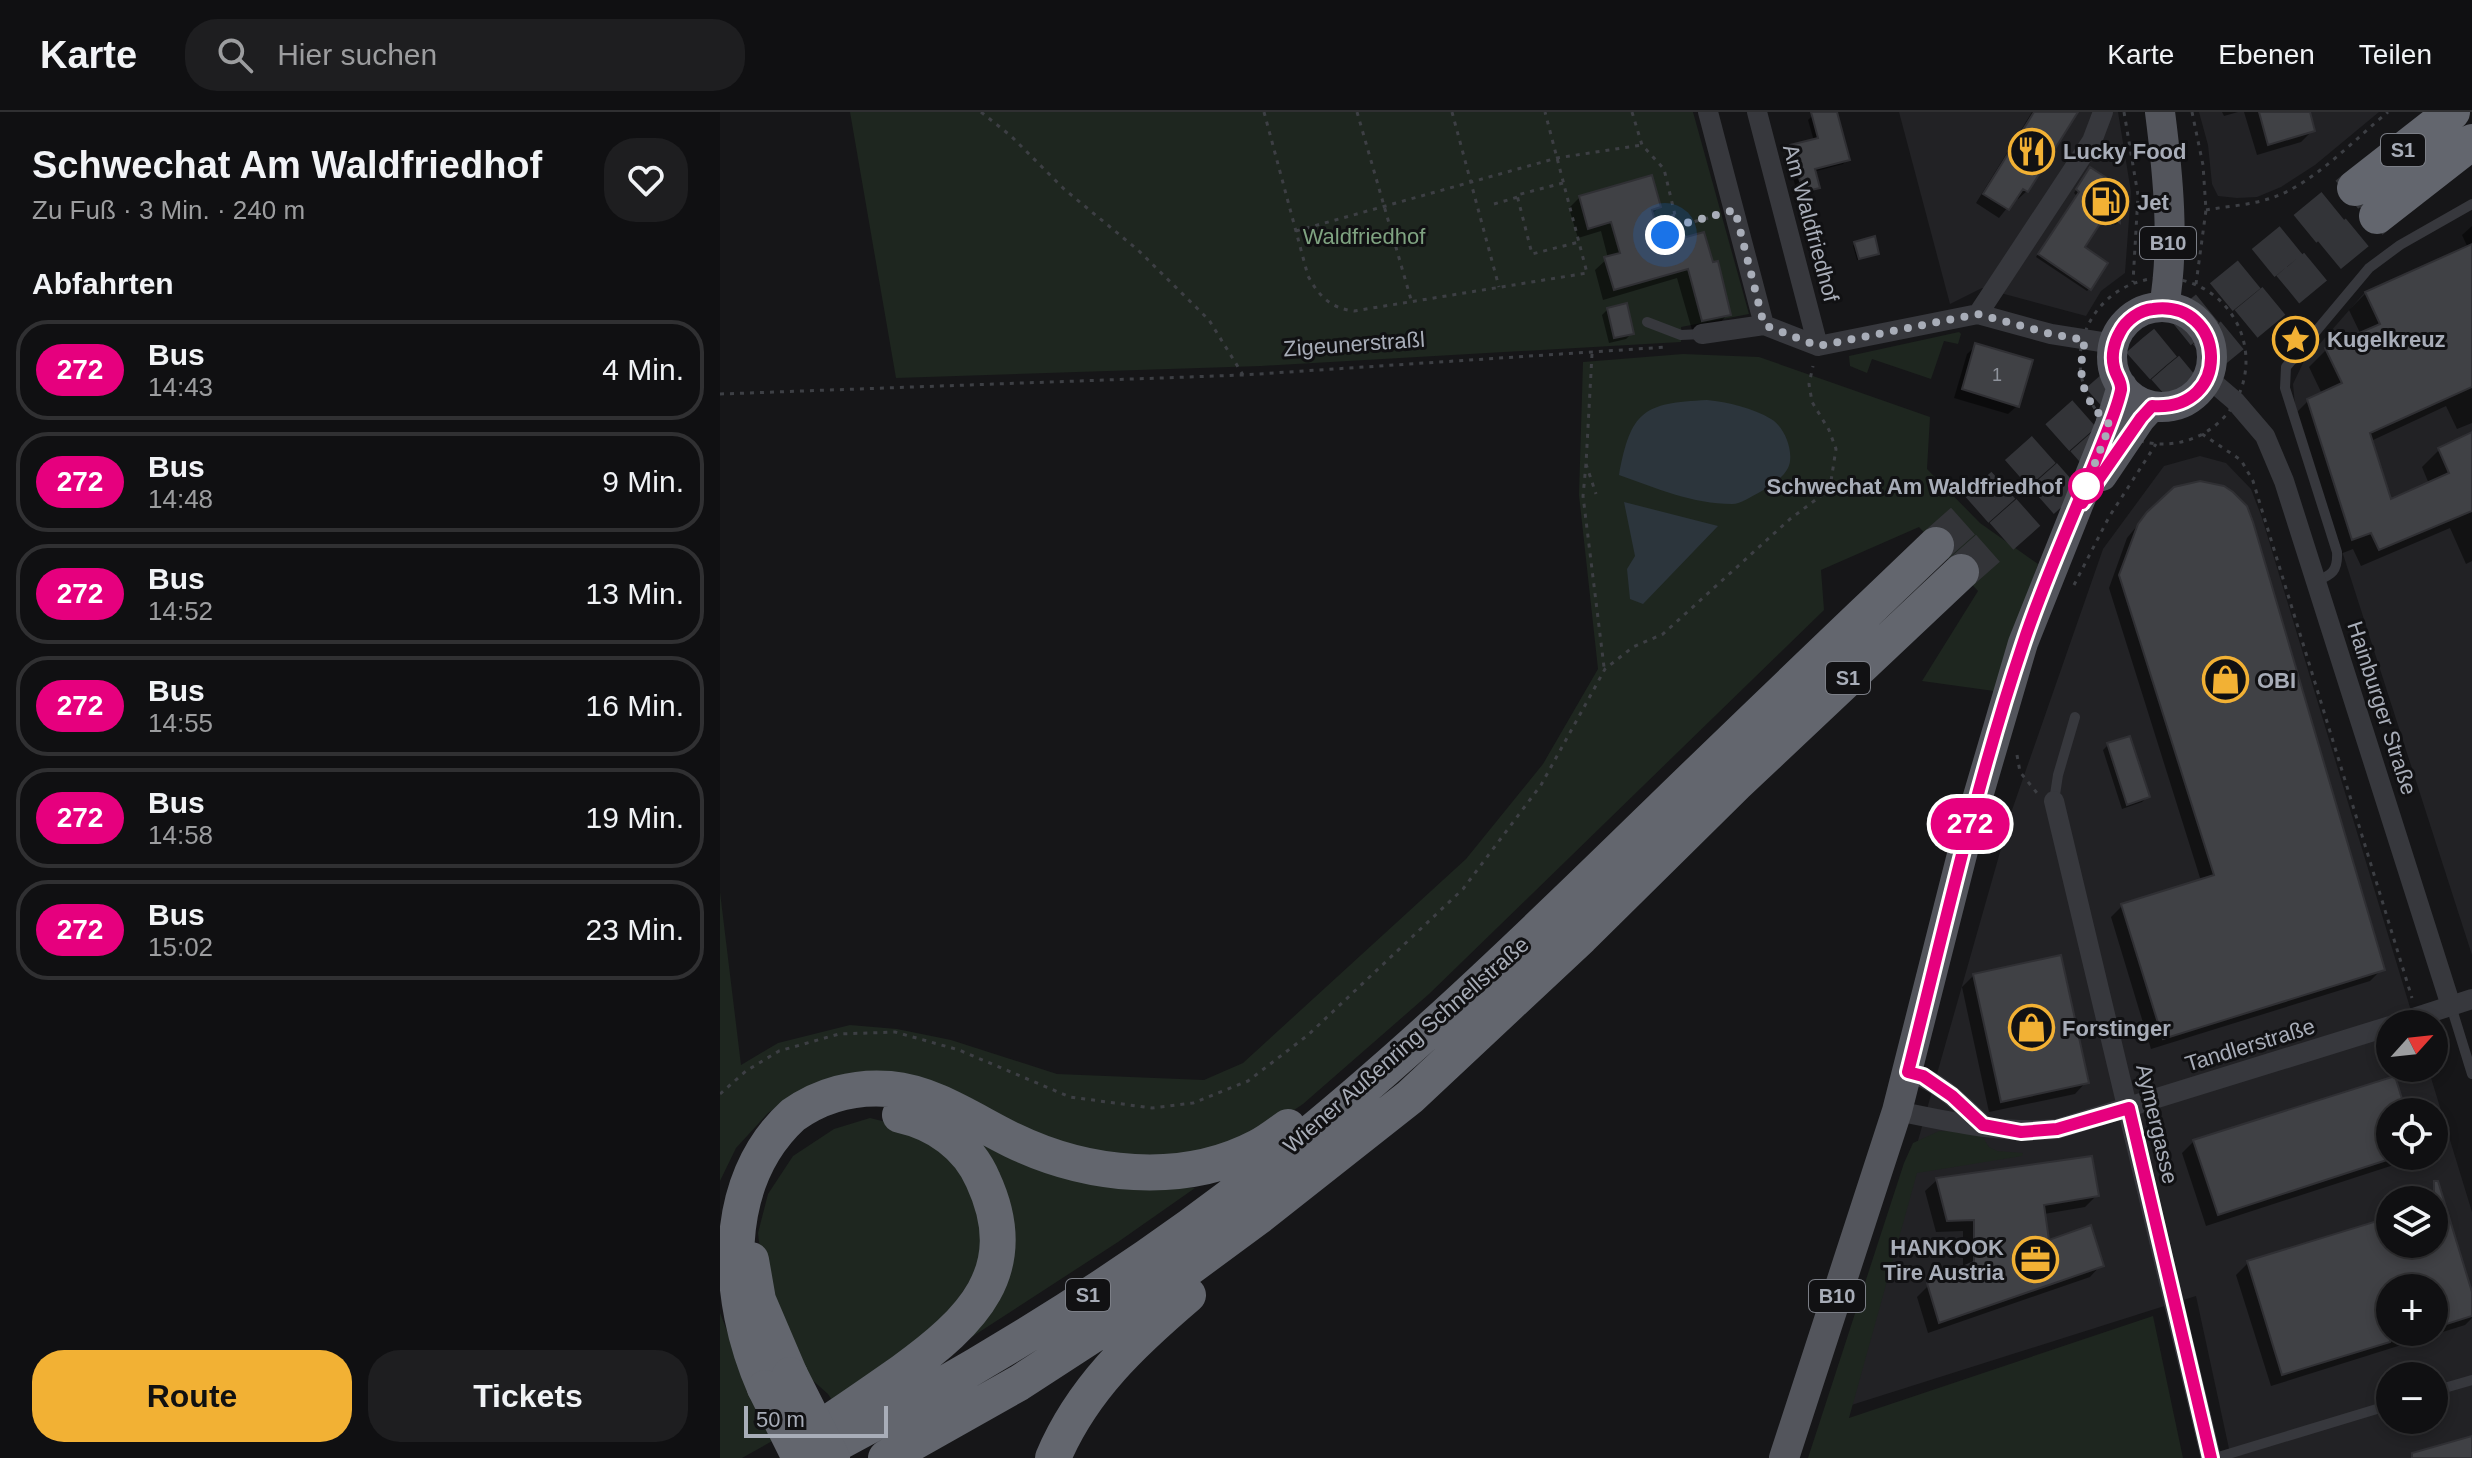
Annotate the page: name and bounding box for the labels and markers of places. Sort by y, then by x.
restaurant icon: Lucky Food [2008,127,2056,175]
place label: Lucky Food [2063,139,2186,164]
fuel station icon: Jet [2082,178,2130,226]
place label: Jet [2137,190,2169,215]
place icon: Kugelkreuz [2272,315,2320,363]
place label: Kugelkreuz [2327,327,2446,352]
marker: Schwechat Am Waldfriedhof [2069,469,2103,503]
place label: Schwechat Am Waldfriedhof [1767,474,2063,499]
shop icon: OBI [2202,656,2250,704]
place label: OBI [2257,668,2296,693]
shop icon: Forstinger [2007,1004,2055,1052]
place label: Forstinger [2062,1016,2171,1041]
place label: HANKOOK Tire Austria [1883,1235,2005,1285]
office icon: HANKOOK Tire Austria [2011,1236,2059,1284]

